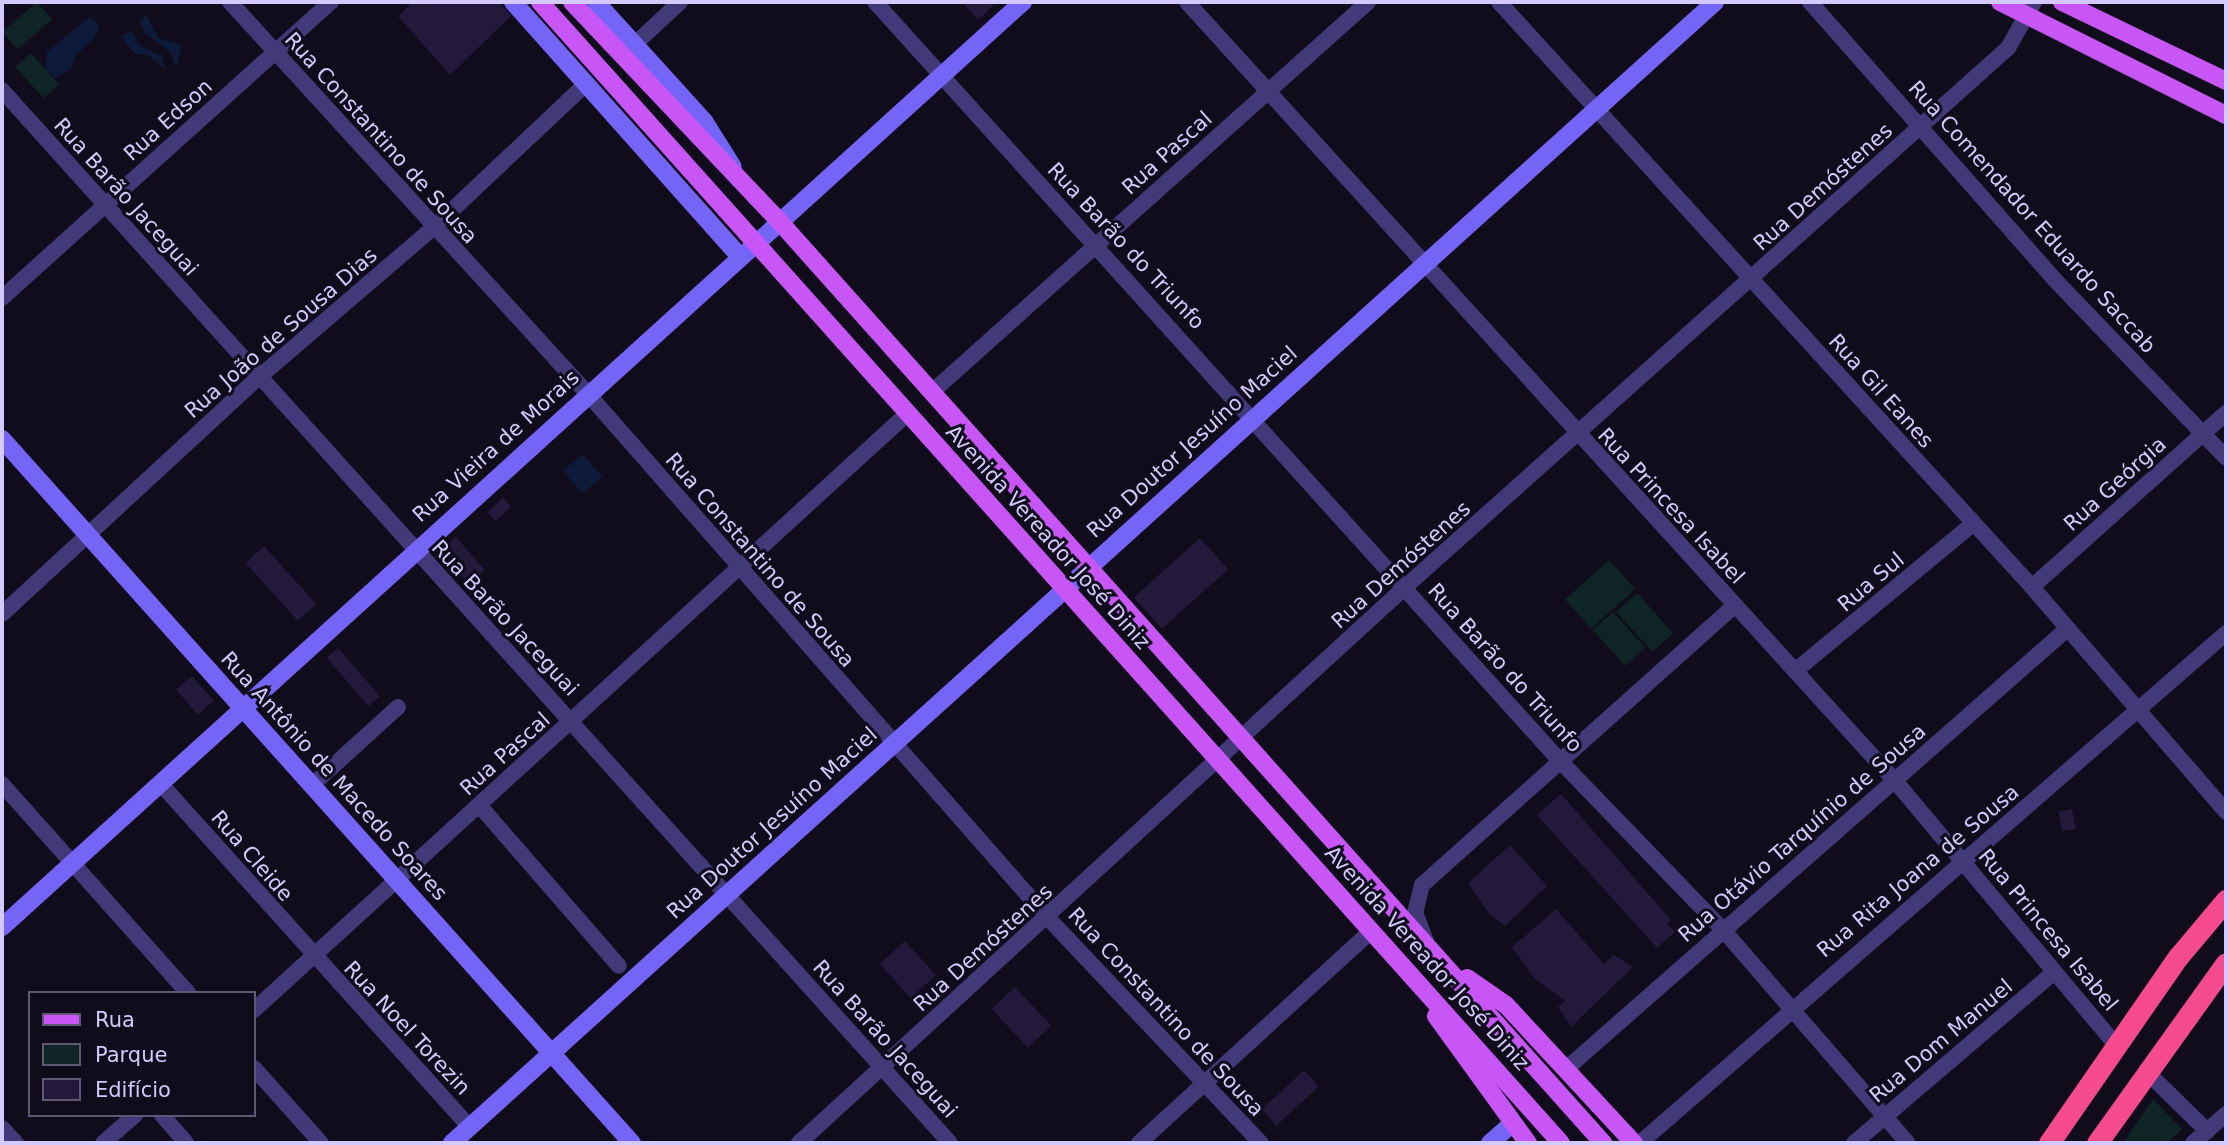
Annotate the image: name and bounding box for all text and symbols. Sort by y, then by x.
street label: Rua Constantino de Sousa [279,27,483,249]
street label: Rua Edson [119,74,217,166]
street label: Rua Comendador Eduardo Saccab [1903,76,2161,358]
street label: Rua Pascal [1117,106,1217,200]
street label: Rua Barão Jaceguai [48,113,204,281]
street label: Rua Demóstenes [1748,118,1898,256]
street label: Rua Barão do Triunfo [1042,157,1210,335]
street label: Rua João de Sousa Dias [180,243,382,423]
street label: Rua Gil Eanes [1823,329,1939,453]
street label: Rua Doutor Jesuíno Maciel [1082,341,1302,543]
street label: Rua Vieira de Morais [408,365,584,527]
street label: Avenida Vereador José Diniz [940,420,1156,654]
street label: Rua Princesa Isabel [1592,423,1750,589]
street label: Rua Geórgia [2059,432,2171,536]
street label: Rua Constantino de Sousa [660,448,860,672]
street label: Rua Demóstenes [1326,496,1476,634]
street label: Rua Barão Jaceguai [426,535,584,701]
street label: Rua Sul [1833,547,1909,617]
street label: Rua Barão do Triunfo [1422,578,1588,758]
street label: Rua Antônio de Macedo Soares [215,646,453,906]
street label: Rua Pascal [455,707,555,801]
street label: Rua Otávio Tarquínio de Sousa [1673,719,1931,947]
street label: Rua Doutor Jesuíno Maciel [662,722,882,924]
street label: Rua Rita Joana de Sousa [1812,779,2024,963]
street label: Rua Cleide [206,805,298,907]
street label: Avenida Vereador José Diniz [1319,841,1535,1075]
street label: Rua Princesa Isabel [1973,844,2123,1016]
street label: Rua Demóstenes [908,879,1058,1017]
street label: Rua Constantino de Sousa [1063,903,1269,1121]
street label: Rua Barão Jaceguai [807,955,963,1123]
street label: Rua Noel Torezin [339,956,475,1100]
street label: Rua Dom Manuel [1864,974,2018,1108]
legend [28,991,256,1117]
text: Rua [95,1008,135,1032]
text: Parque [95,1043,167,1067]
text: Edifício [95,1078,171,1102]

